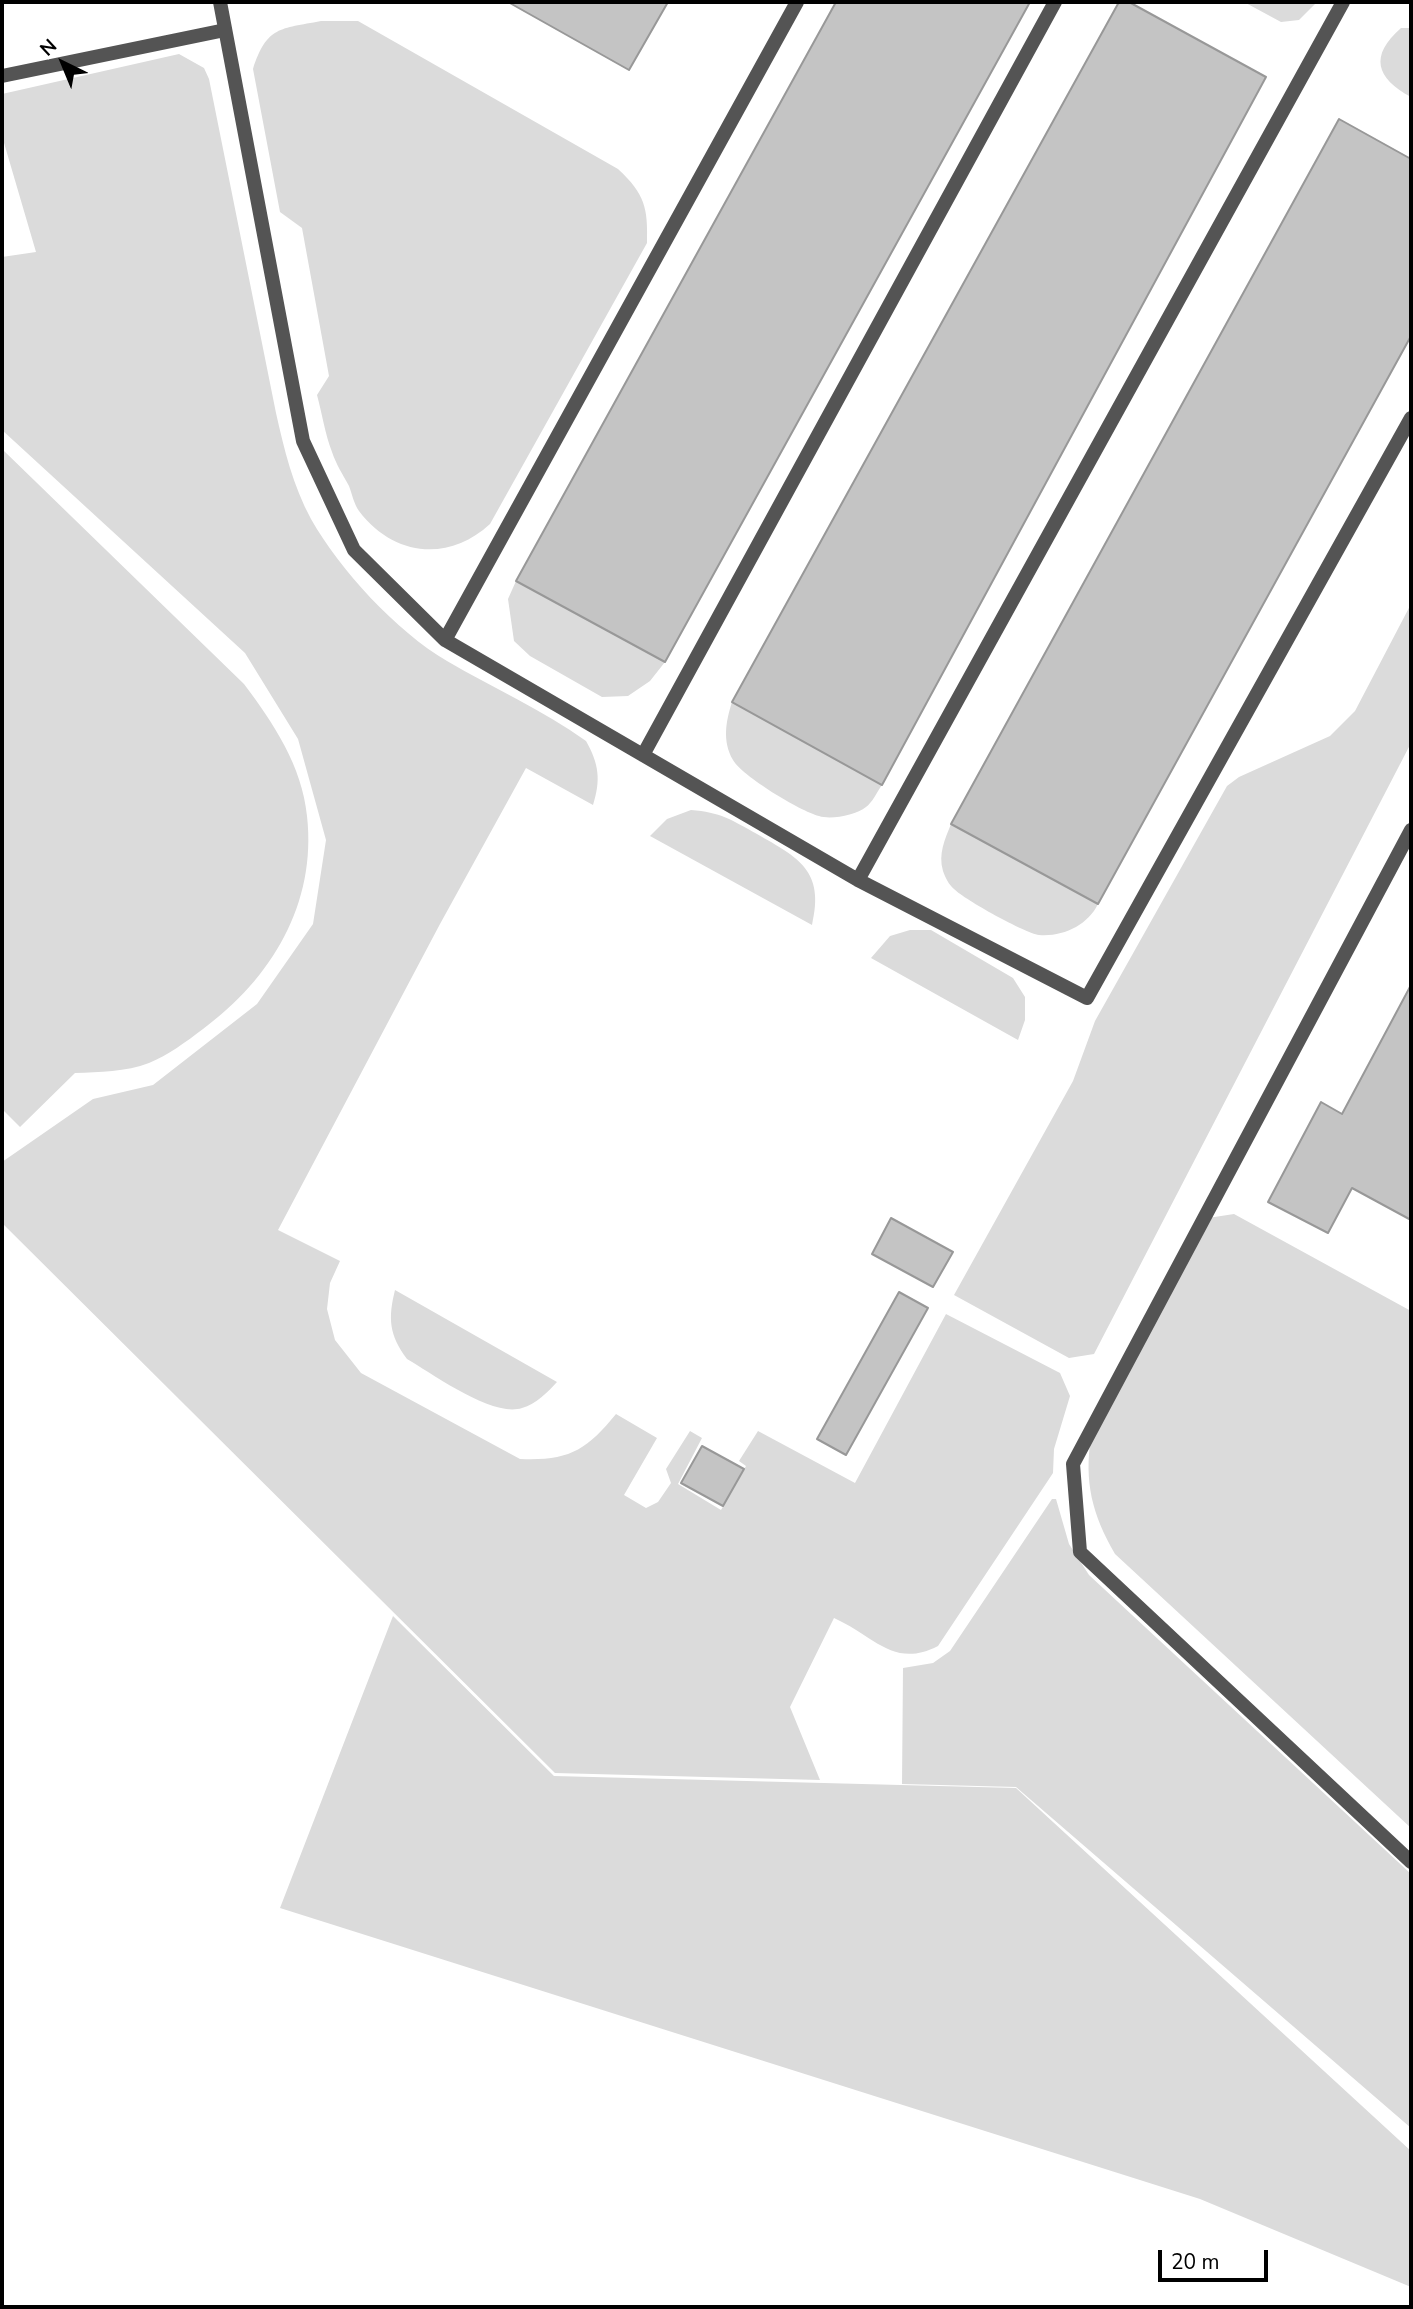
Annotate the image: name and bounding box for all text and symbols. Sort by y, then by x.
north arrow [28,28,98,98]
text: N [35,33,63,62]
scale bar [1161,2236,1271,2280]
text: 20 m [1171,2248,1220,2276]

